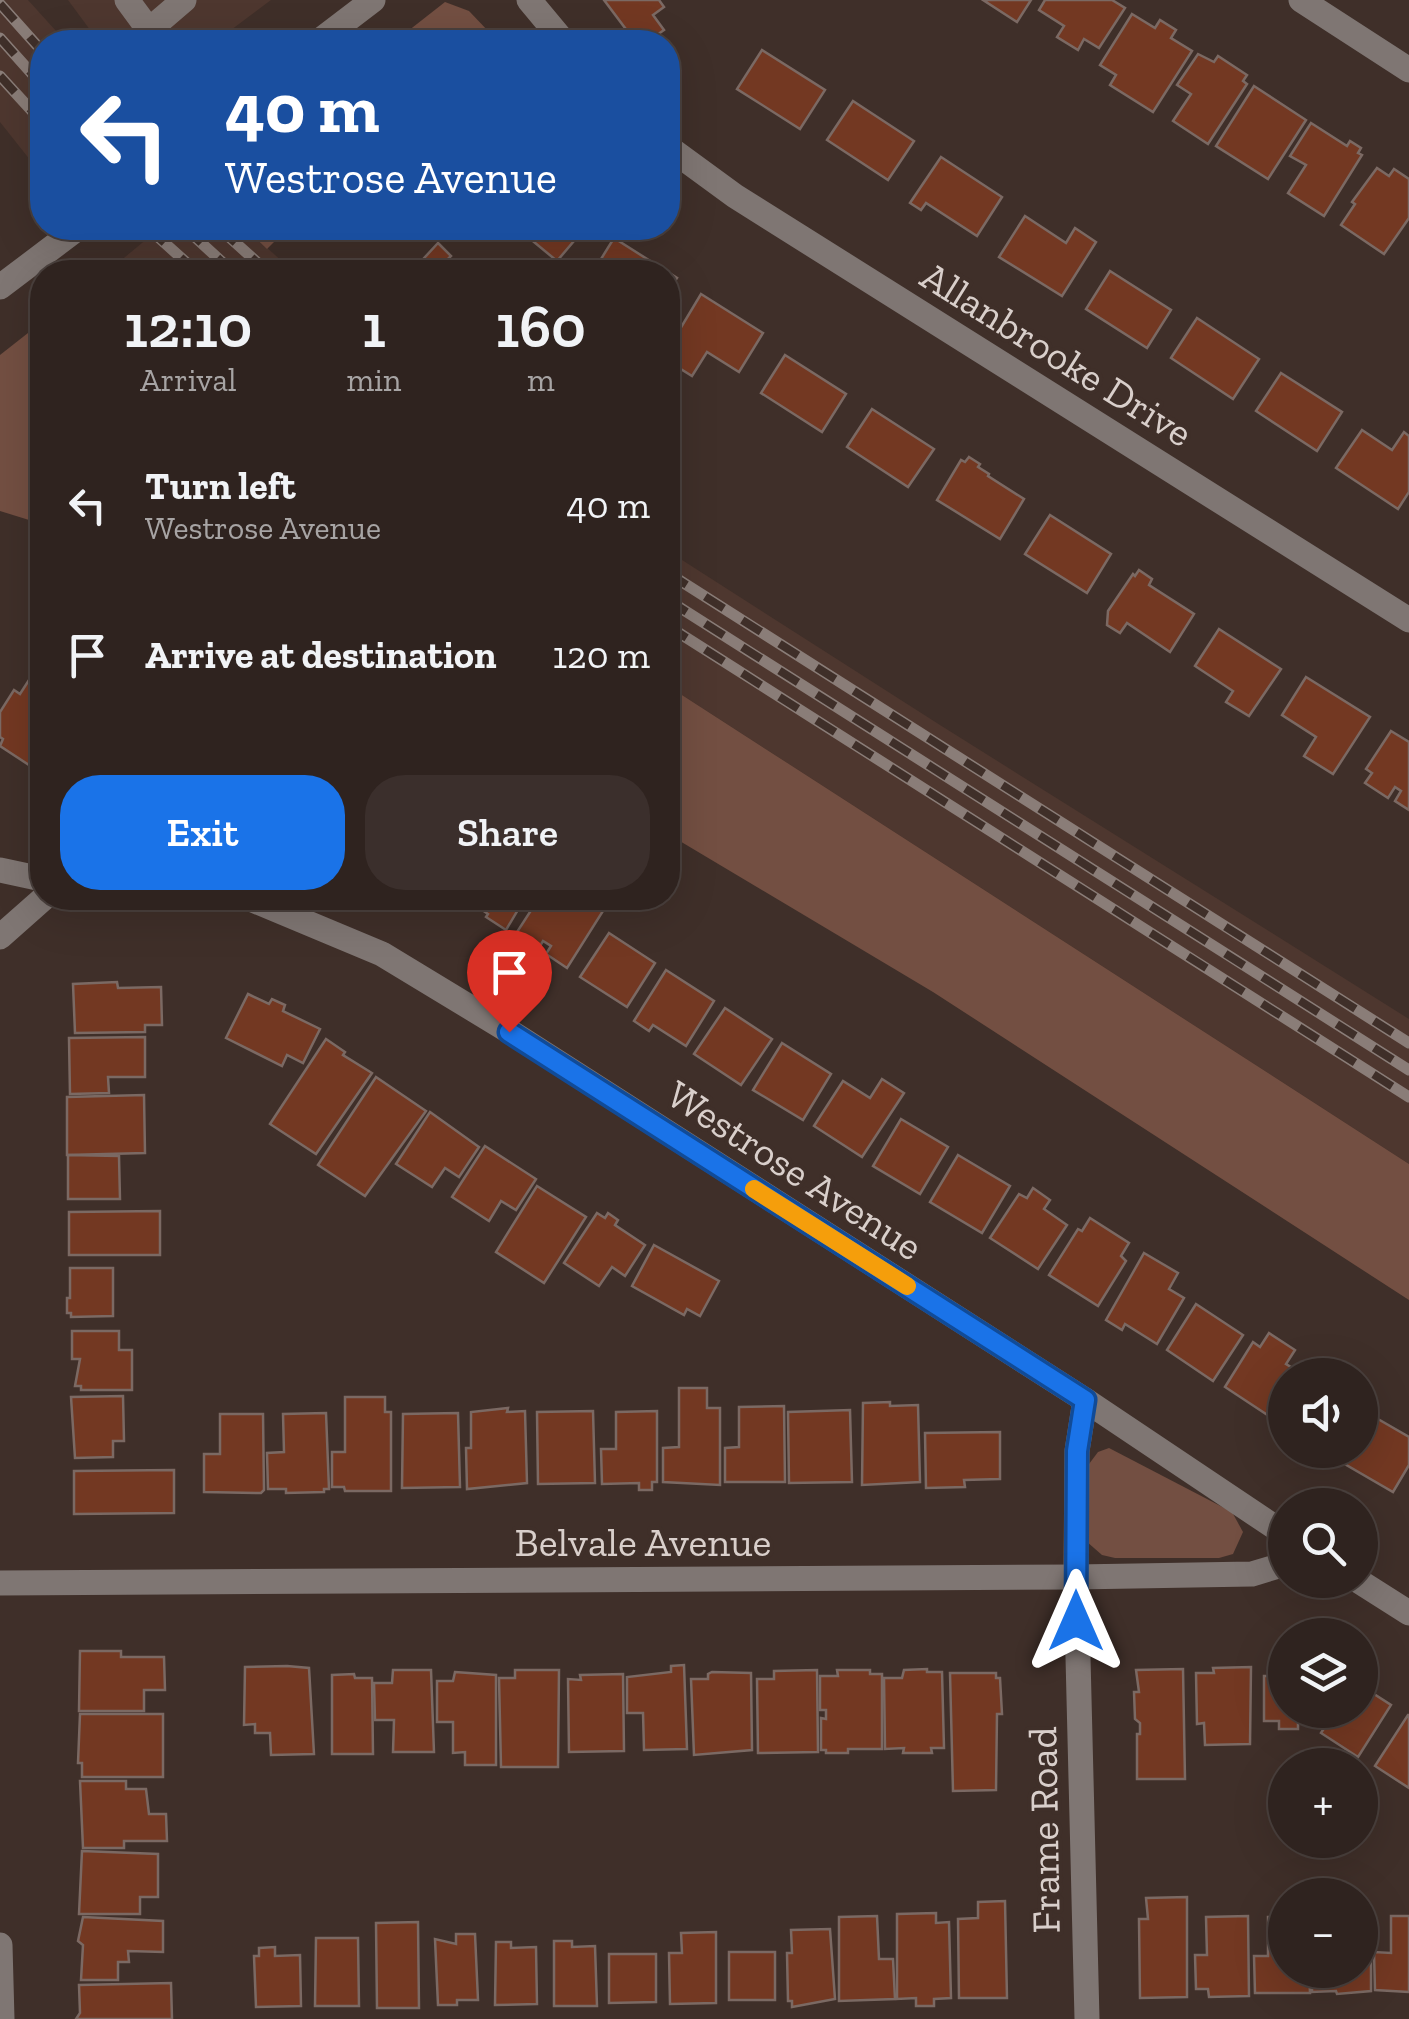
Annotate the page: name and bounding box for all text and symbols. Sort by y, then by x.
text: 40 m [225,66,380,150]
icon: left [60,70,190,200]
text: Westrose Avenue [225,151,557,205]
street label: Allanbrooke Drive [912,251,1202,457]
text: 12:10 [124,290,252,362]
text: 1 [362,290,386,362]
text: 160 [495,290,586,362]
text: Arrival [140,361,236,399]
text: min [346,361,401,399]
text: m [527,361,555,399]
text: Turn left [145,463,296,509]
icon: left [60,478,115,533]
text: 40 m [566,482,650,528]
text: Westrose Avenue [145,509,381,547]
icon: arrive [60,628,115,683]
text: Arrive at destination [145,632,496,678]
text: 120 m [552,632,650,678]
button: Exit [60,775,345,890]
button: Share [365,775,650,890]
pin [467,930,552,1033]
icon: arrive [482,945,537,1000]
street label: Westrose Avenue [658,1070,932,1270]
map controls [1268,1358,1378,1988]
button: sound [1268,1358,1378,1468]
button: search [1268,1488,1378,1598]
street label: Belvale Avenue [515,1518,771,1566]
position arrow [1024,1569,1128,1673]
button: layers [1268,1618,1378,1728]
street label: Frame Road [1018,1726,1070,1934]
button: + [1268,1748,1378,1858]
button: − [1268,1878,1378,1988]

